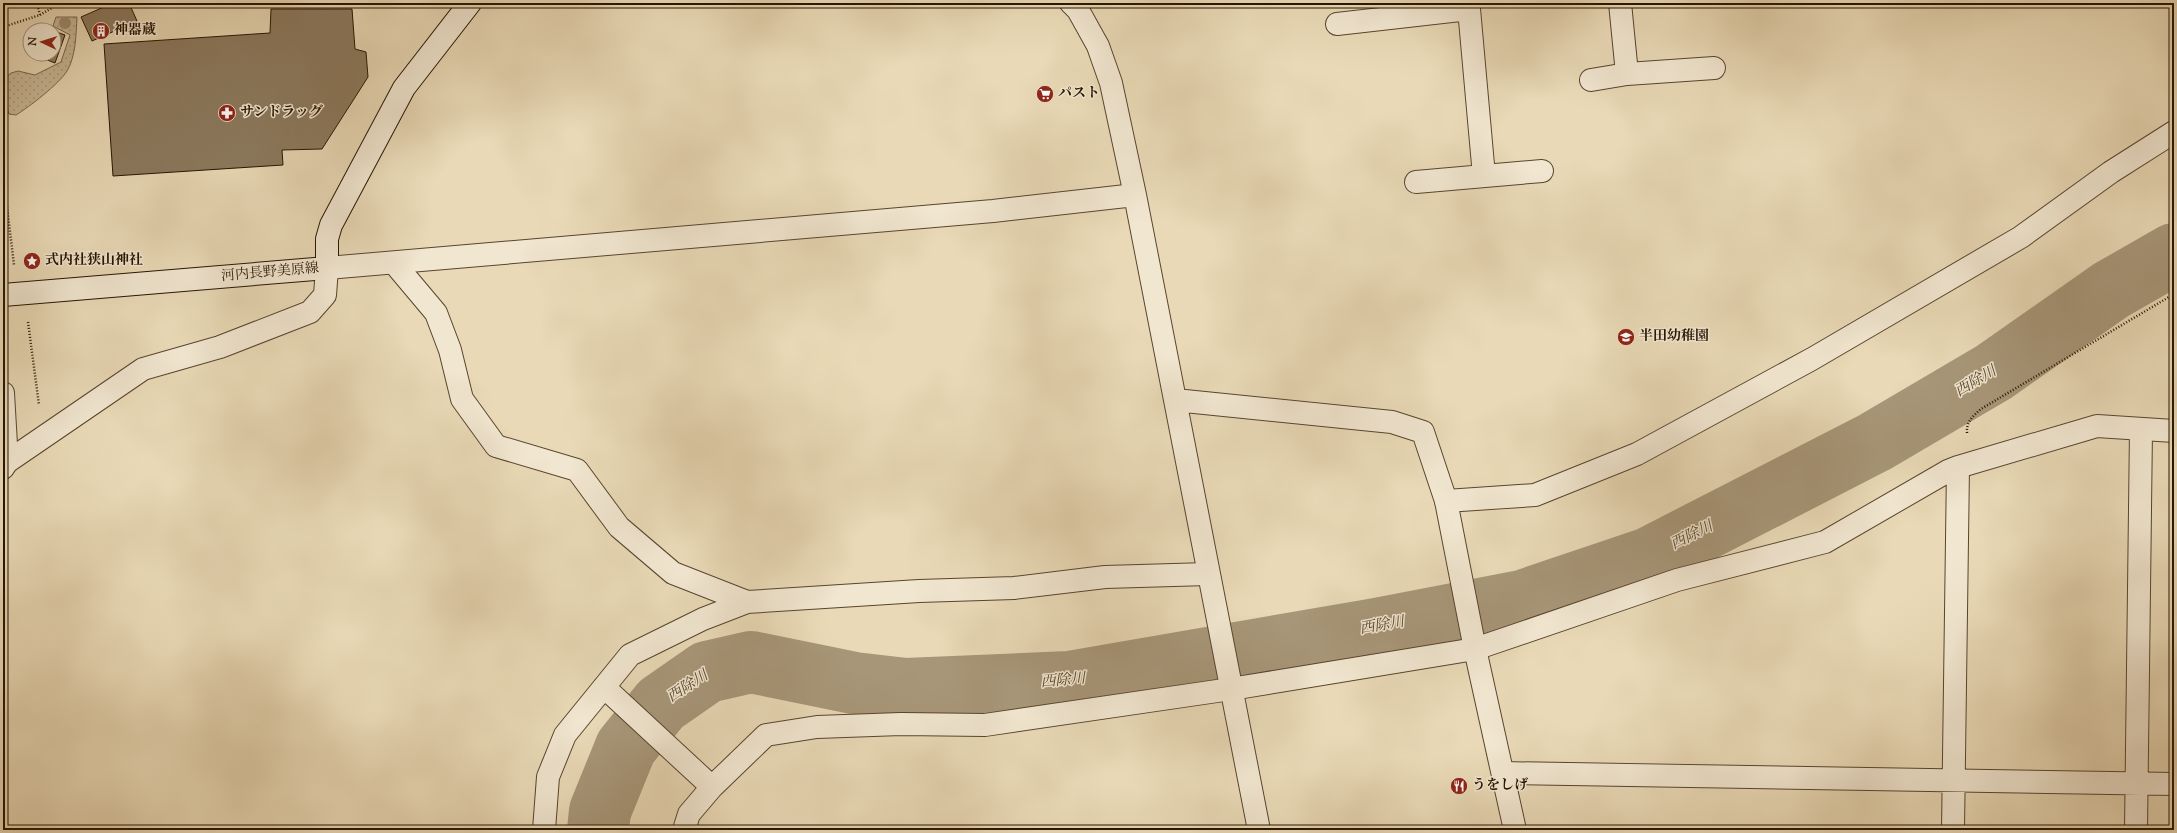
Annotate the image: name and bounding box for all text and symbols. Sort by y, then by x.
building icon: 神器蔵 [91,21,111,41]
place label: 神器蔵 [114,21,156,41]
north arrow [22,22,62,62]
text: N [25,36,41,47]
supermarket icon: パスト [1035,84,1055,104]
place label: パスト [1058,84,1100,104]
pharmacy icon: サンドラッグ [217,103,237,123]
place label: サンドラッグ [240,103,323,123]
place icon: 式内社狭山神社 [22,251,42,271]
place label: 式内社狭山神社 [45,251,143,271]
street label: 河内長野美原線 [220,259,320,287]
school or university icon: 半田幼稚園 [1616,327,1636,347]
place label: 半田幼稚園 [1639,327,1709,347]
water label: 西除川 [1951,360,2002,403]
water label: 西除川 [1667,516,1719,556]
water label: 西除川 [1358,611,1408,640]
water label: 西除川 [663,665,714,708]
water label: 西除川 [1040,668,1088,693]
restaurant icon: うをしげ [1449,776,1469,796]
place label: うをしげ [1472,776,1528,796]

